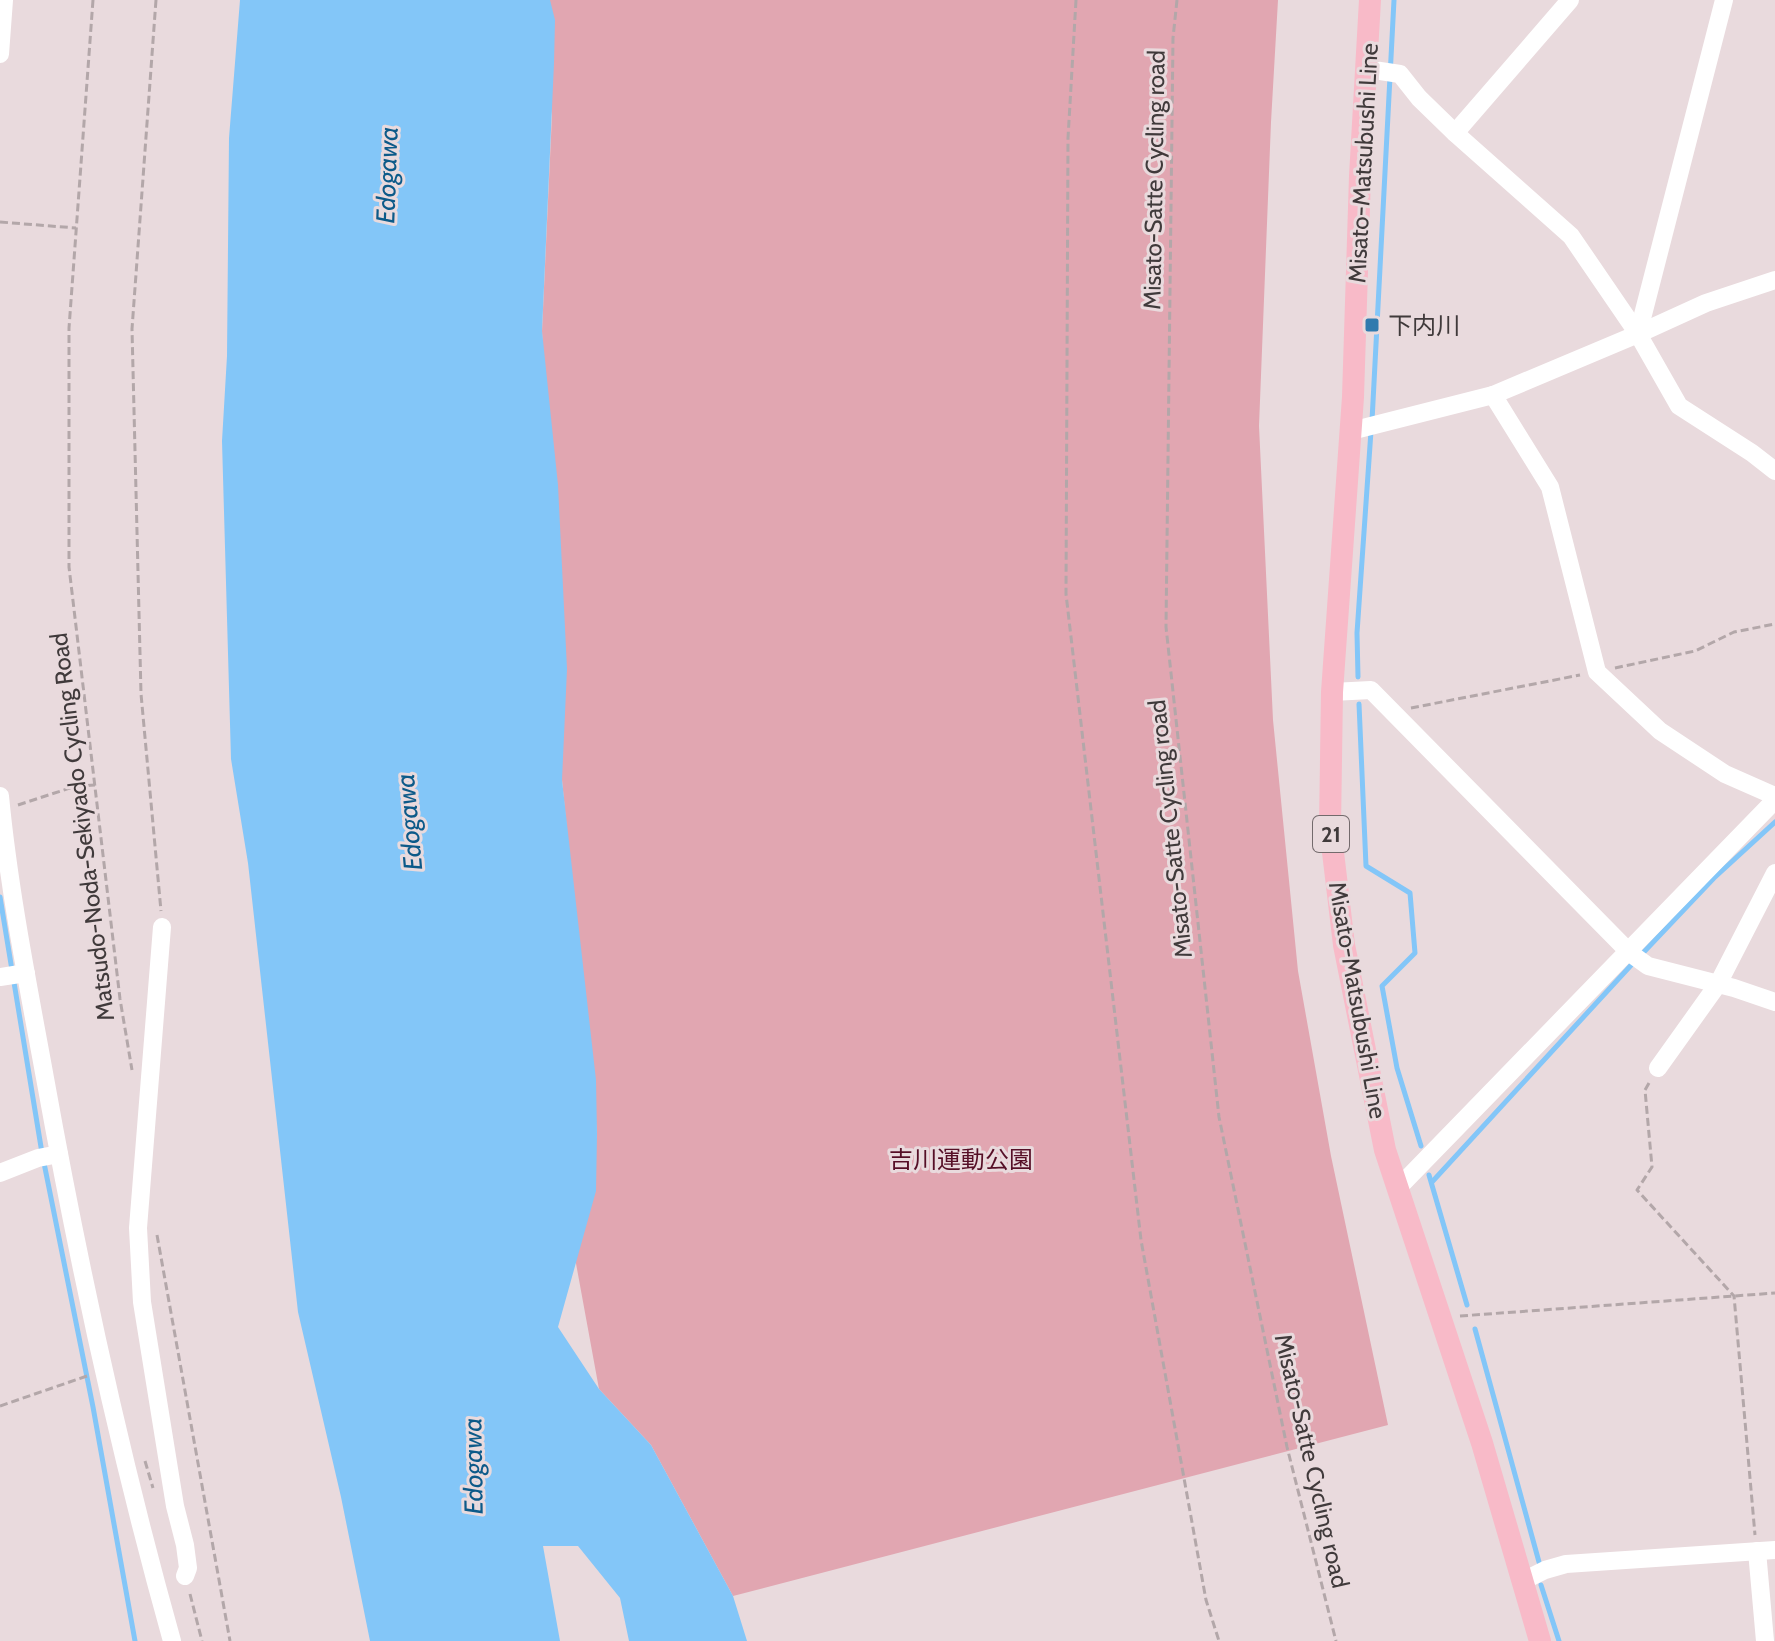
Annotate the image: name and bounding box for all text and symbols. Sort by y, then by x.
street label: Misato-Matsubushi Line [1342,42,1384,284]
street label: Misato-Satte Cycling road [1137,50,1171,310]
water label: Edogawa [369,126,405,224]
place label: 下内川 [1388,311,1460,340]
marker: 下内川 [1363,316,1381,334]
street label: Matsudo-Noda-Sekiyado Cycling Road [44,631,120,1023]
street label: Misato-Satte Cycling road [1142,698,1198,960]
water label: Edogawa [389,772,429,872]
road number: 21 [1313,816,1349,852]
street label: Misato-Matsubushi Line [1323,879,1393,1121]
park label: 吉川運動公園 [889,1145,1033,1174]
street label: Misato-Satte Cycling road [1269,1331,1355,1591]
water label: Edogawa [456,1417,490,1515]

